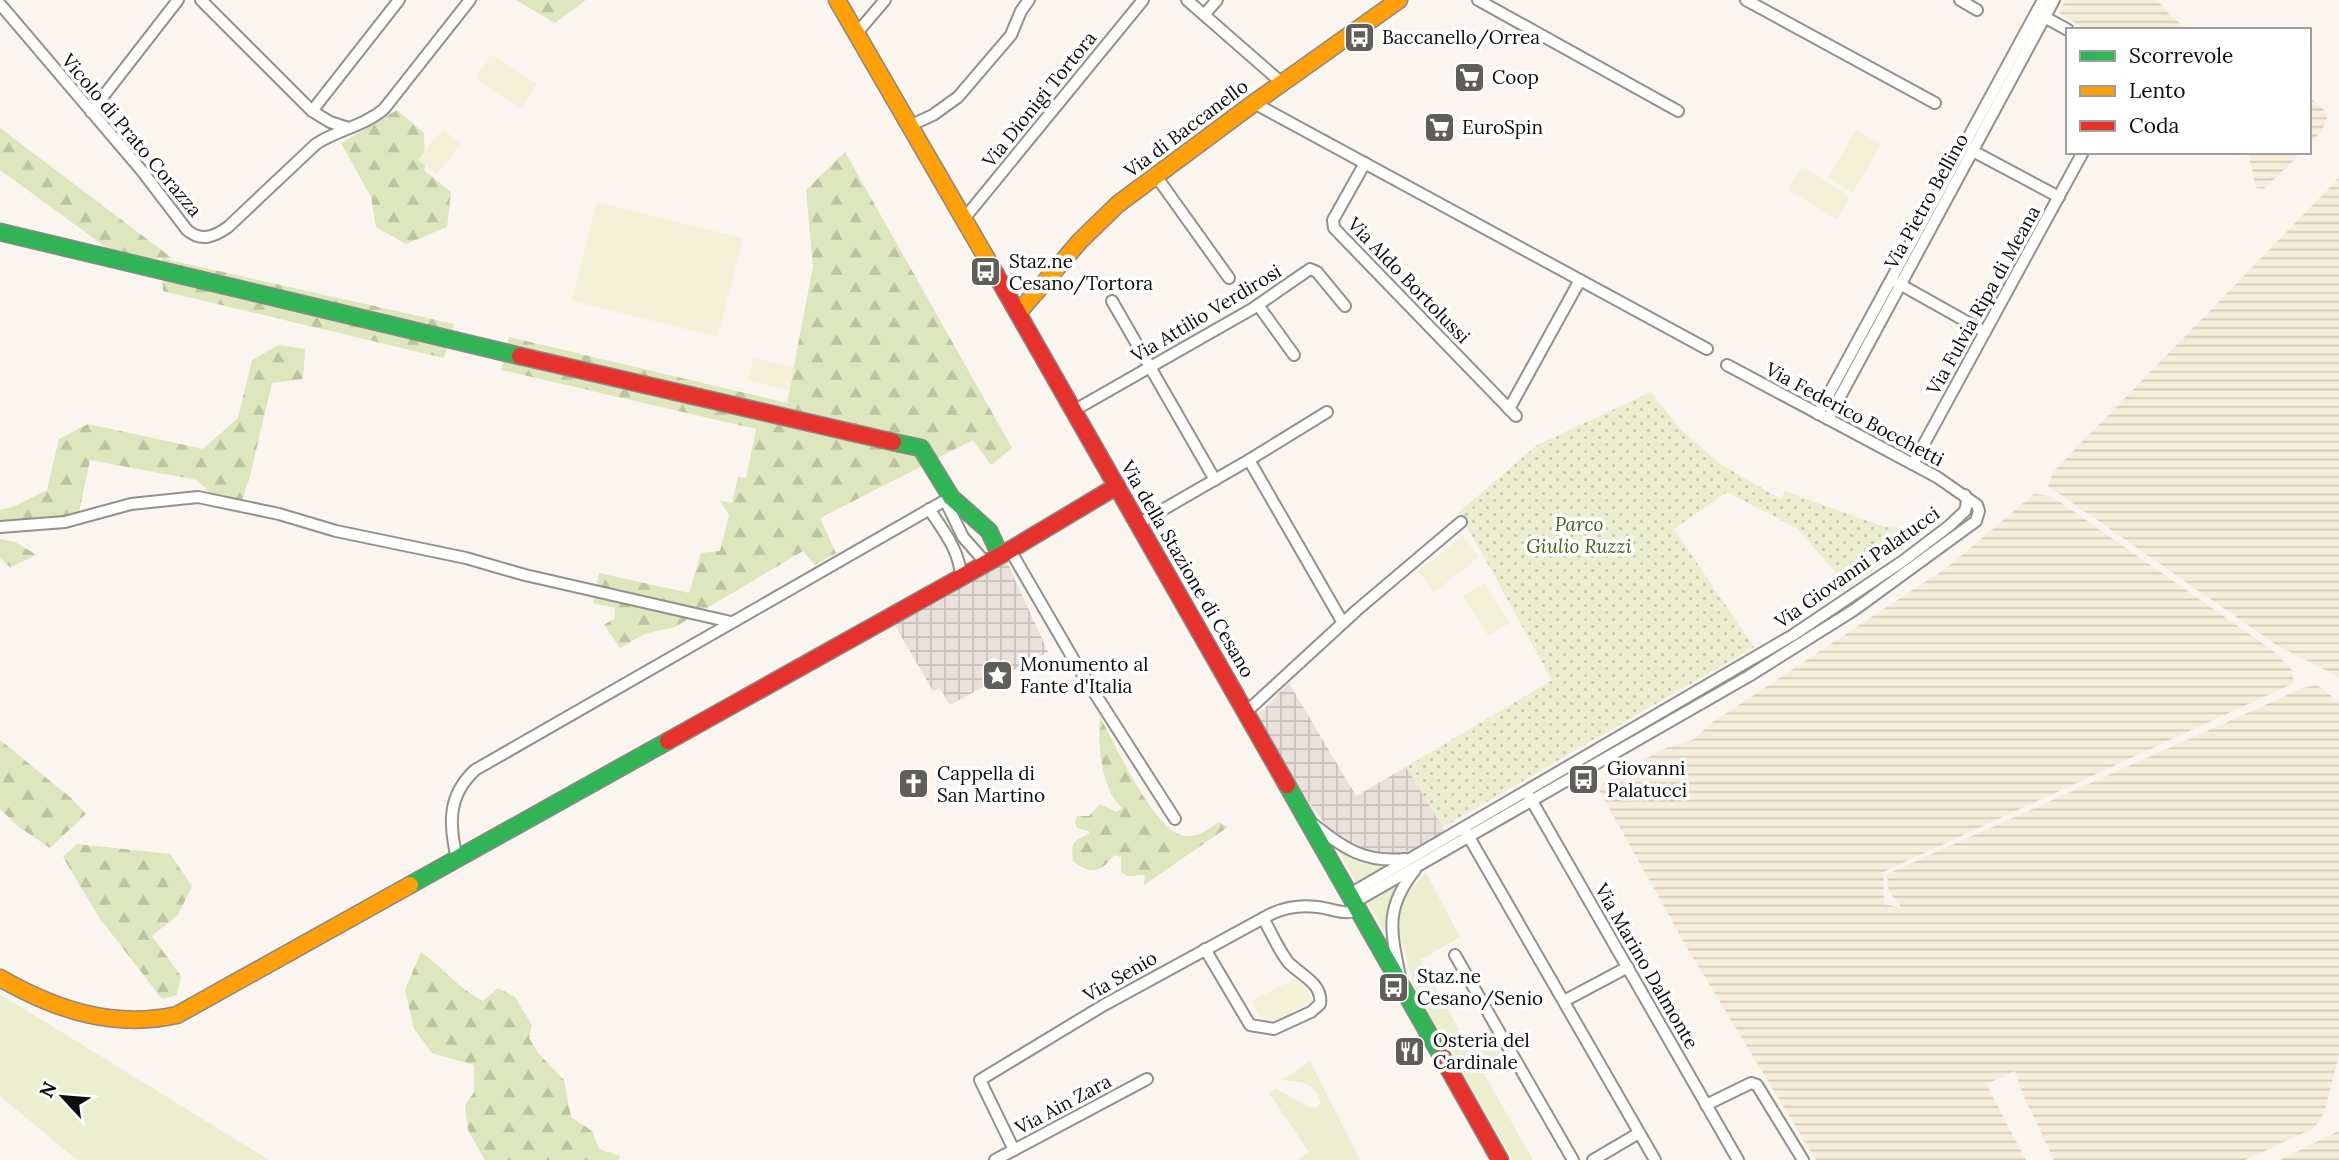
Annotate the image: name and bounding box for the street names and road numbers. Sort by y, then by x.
street label: Via Dionigi Tortora [976,26,1101,173]
street label: Vicolo di Prato Corazza [56,48,207,222]
street label: Via di Baccanello [1119,74,1253,183]
street label: Via Pietro Bellino [1878,129,1973,274]
street label: Via Fulvia Ripa di Meana [1921,201,2045,400]
street label: Via Aldo Bortolussi [1342,211,1475,348]
street label: Via Attilio Verdirosi [1126,259,1285,368]
street label: Via Federico Bocchetti [1761,356,1948,471]
street label: Via della Stazione di Cesano [1115,455,1260,682]
street label: Via Giovanni Palatucci [1769,501,1944,634]
street label: Via Marino Dalmonte [1589,878,1704,1053]
street label: Via Senio [1078,945,1161,1007]
street label: Via Ain Zara [1010,1069,1115,1140]

